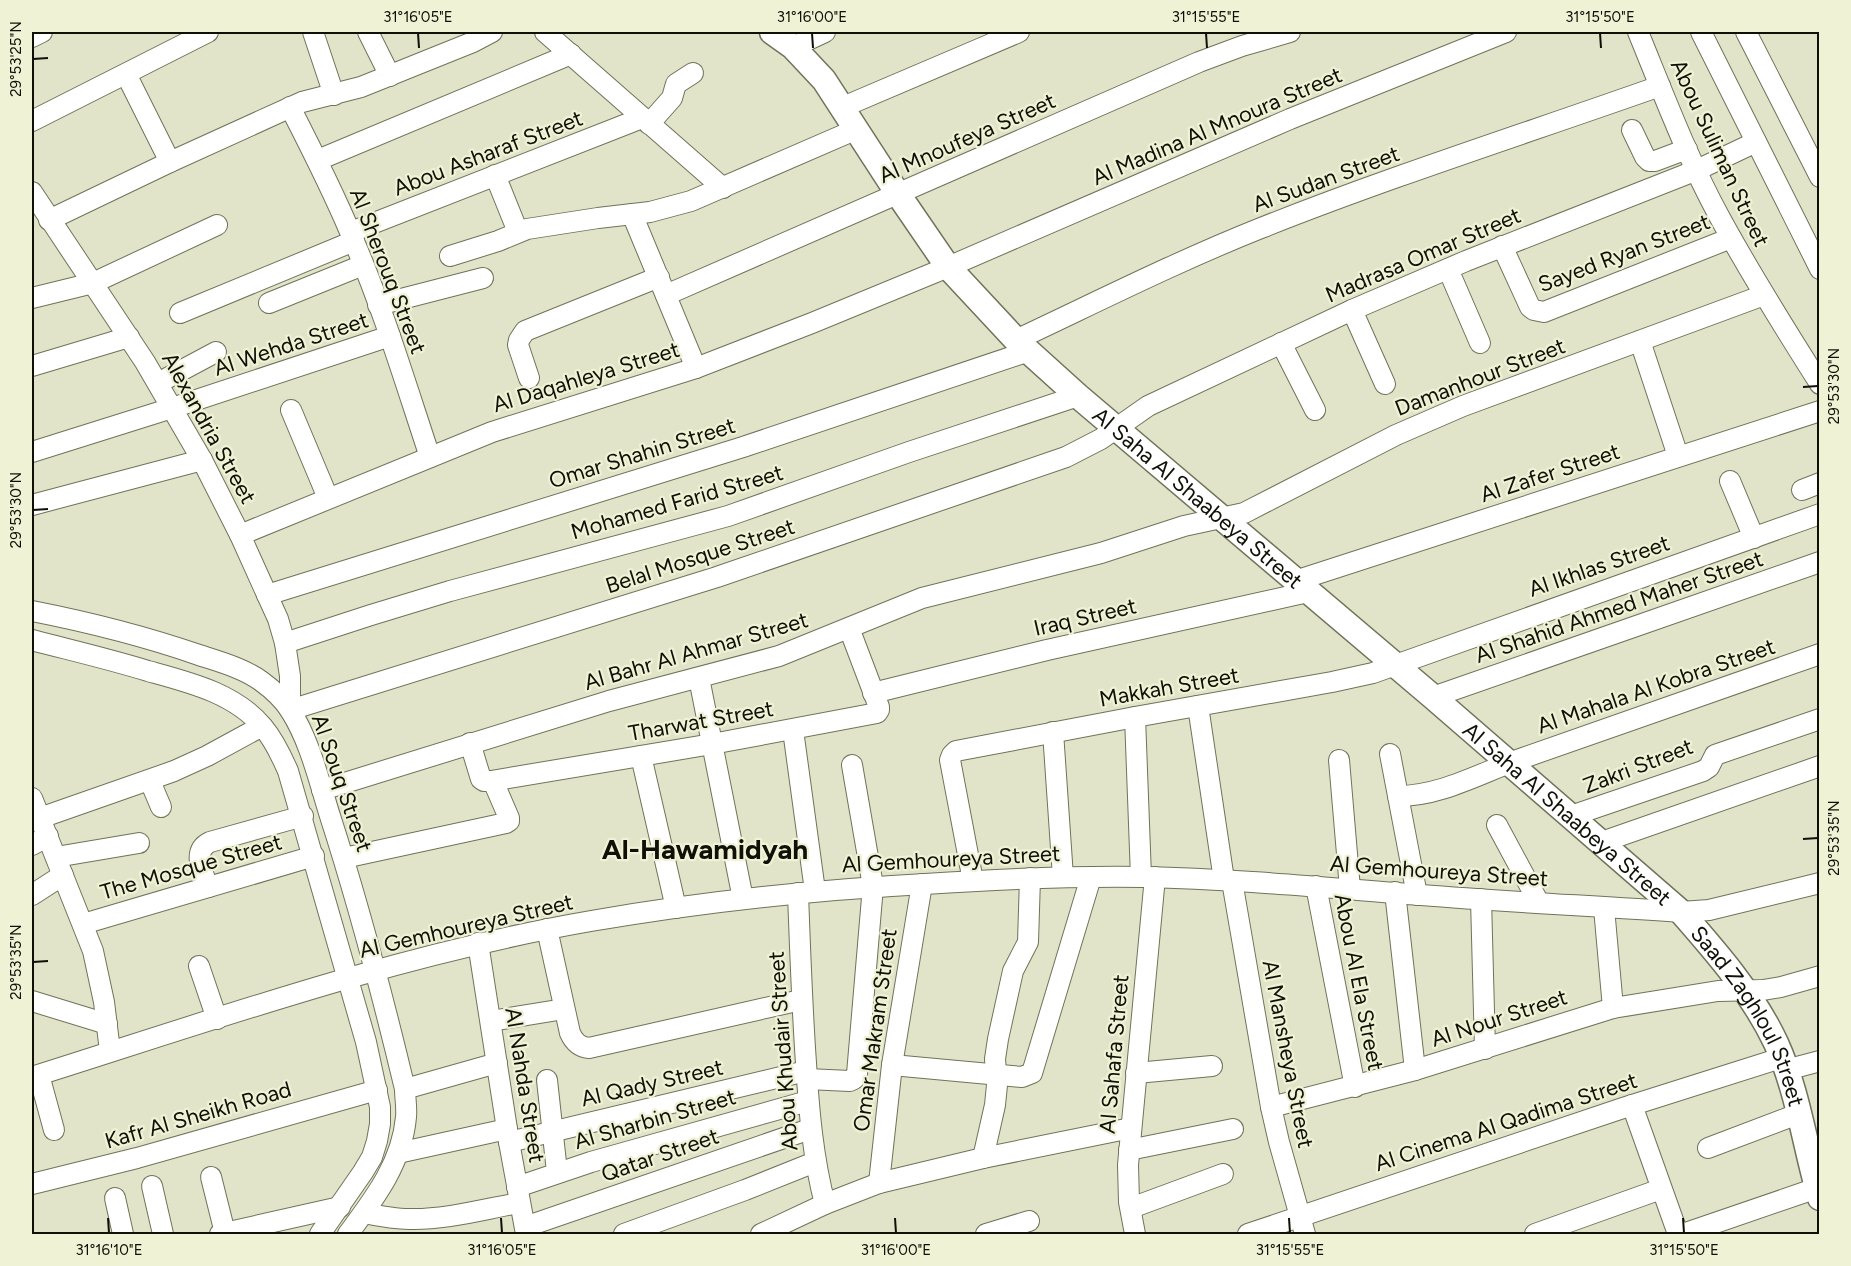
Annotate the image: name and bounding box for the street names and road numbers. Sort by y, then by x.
street label: Abou Suliman Street [1665,55,1775,251]
street label: Al Madina Al Mnoura Street [1088,61,1346,191]
street label: Al Mnoufeya Street [875,87,1059,189]
street label: Abou Asharaf Street [389,104,587,202]
street label: Al Sudan Street [1249,140,1403,218]
street label: Al Sherouq Street [344,184,432,358]
street label: Madrasa Omar Street [1321,202,1525,308]
street label: Sayed Ryan Street [1534,208,1714,298]
street label: Al Wehda Street [210,306,372,382]
street label: Damanhour Street [1391,332,1569,422]
street label: Al Daqahleya Street [489,336,683,418]
street label: Alexandria Street [156,347,262,509]
street label: Al Saha Al Shaabeya Street [1088,401,1308,594]
street label: Omar Shahin Street [545,412,739,494]
street label: Al Zafer Street [1477,438,1623,508]
street label: Mohamed Farid Street [568,459,786,545]
street label: Belal Mosque Street [602,513,798,599]
street label: Al Ikhlas Street [1525,529,1673,603]
street label: Al Shahid Ahmed Maher Street [1471,545,1767,669]
street label: Iraq Street [1031,592,1139,642]
street label: Al Bahr Al Ahmar Street [581,606,811,696]
street label: Al Mahala Al Kobra Street [1534,633,1778,739]
street label: Makkah Street [1097,661,1241,713]
street label: Tharwat Street [626,695,776,747]
street label: Al Souq Street [306,711,378,855]
street label: Al Saha Al Shaabeya Street [1458,716,1677,911]
street label: Zakri Street [1579,733,1697,799]
street label: The Mosque Street [97,828,285,906]
street label: Al Gemhoureya Street [841,840,1061,878]
street label: Al Gemhoureya Street [1329,850,1549,892]
street label: Al Gemhoureya Street [356,888,576,964]
street label: Abou Al Ela Street [1329,891,1389,1073]
street label: Saad Zaghloul Street [1685,920,1810,1109]
street label: Omar Makram Street [847,927,903,1133]
street label: Abou Khudair Street [763,950,803,1152]
street label: Al Mansheya Street [1257,958,1319,1150]
street label: Al Sahafa Street [1094,973,1134,1135]
street label: Al Nour Street [1427,983,1571,1053]
street label: Al Nahda Street [499,1005,551,1165]
street label: Al Qady Street [578,1054,726,1112]
street label: Al Cinema Al Qadima Street [1371,1067,1641,1177]
street label: Kafr Al Sheikh Road [102,1075,294,1155]
street label: Al Sharbin Street [571,1083,739,1155]
street label: Qatar Street [598,1122,722,1188]

